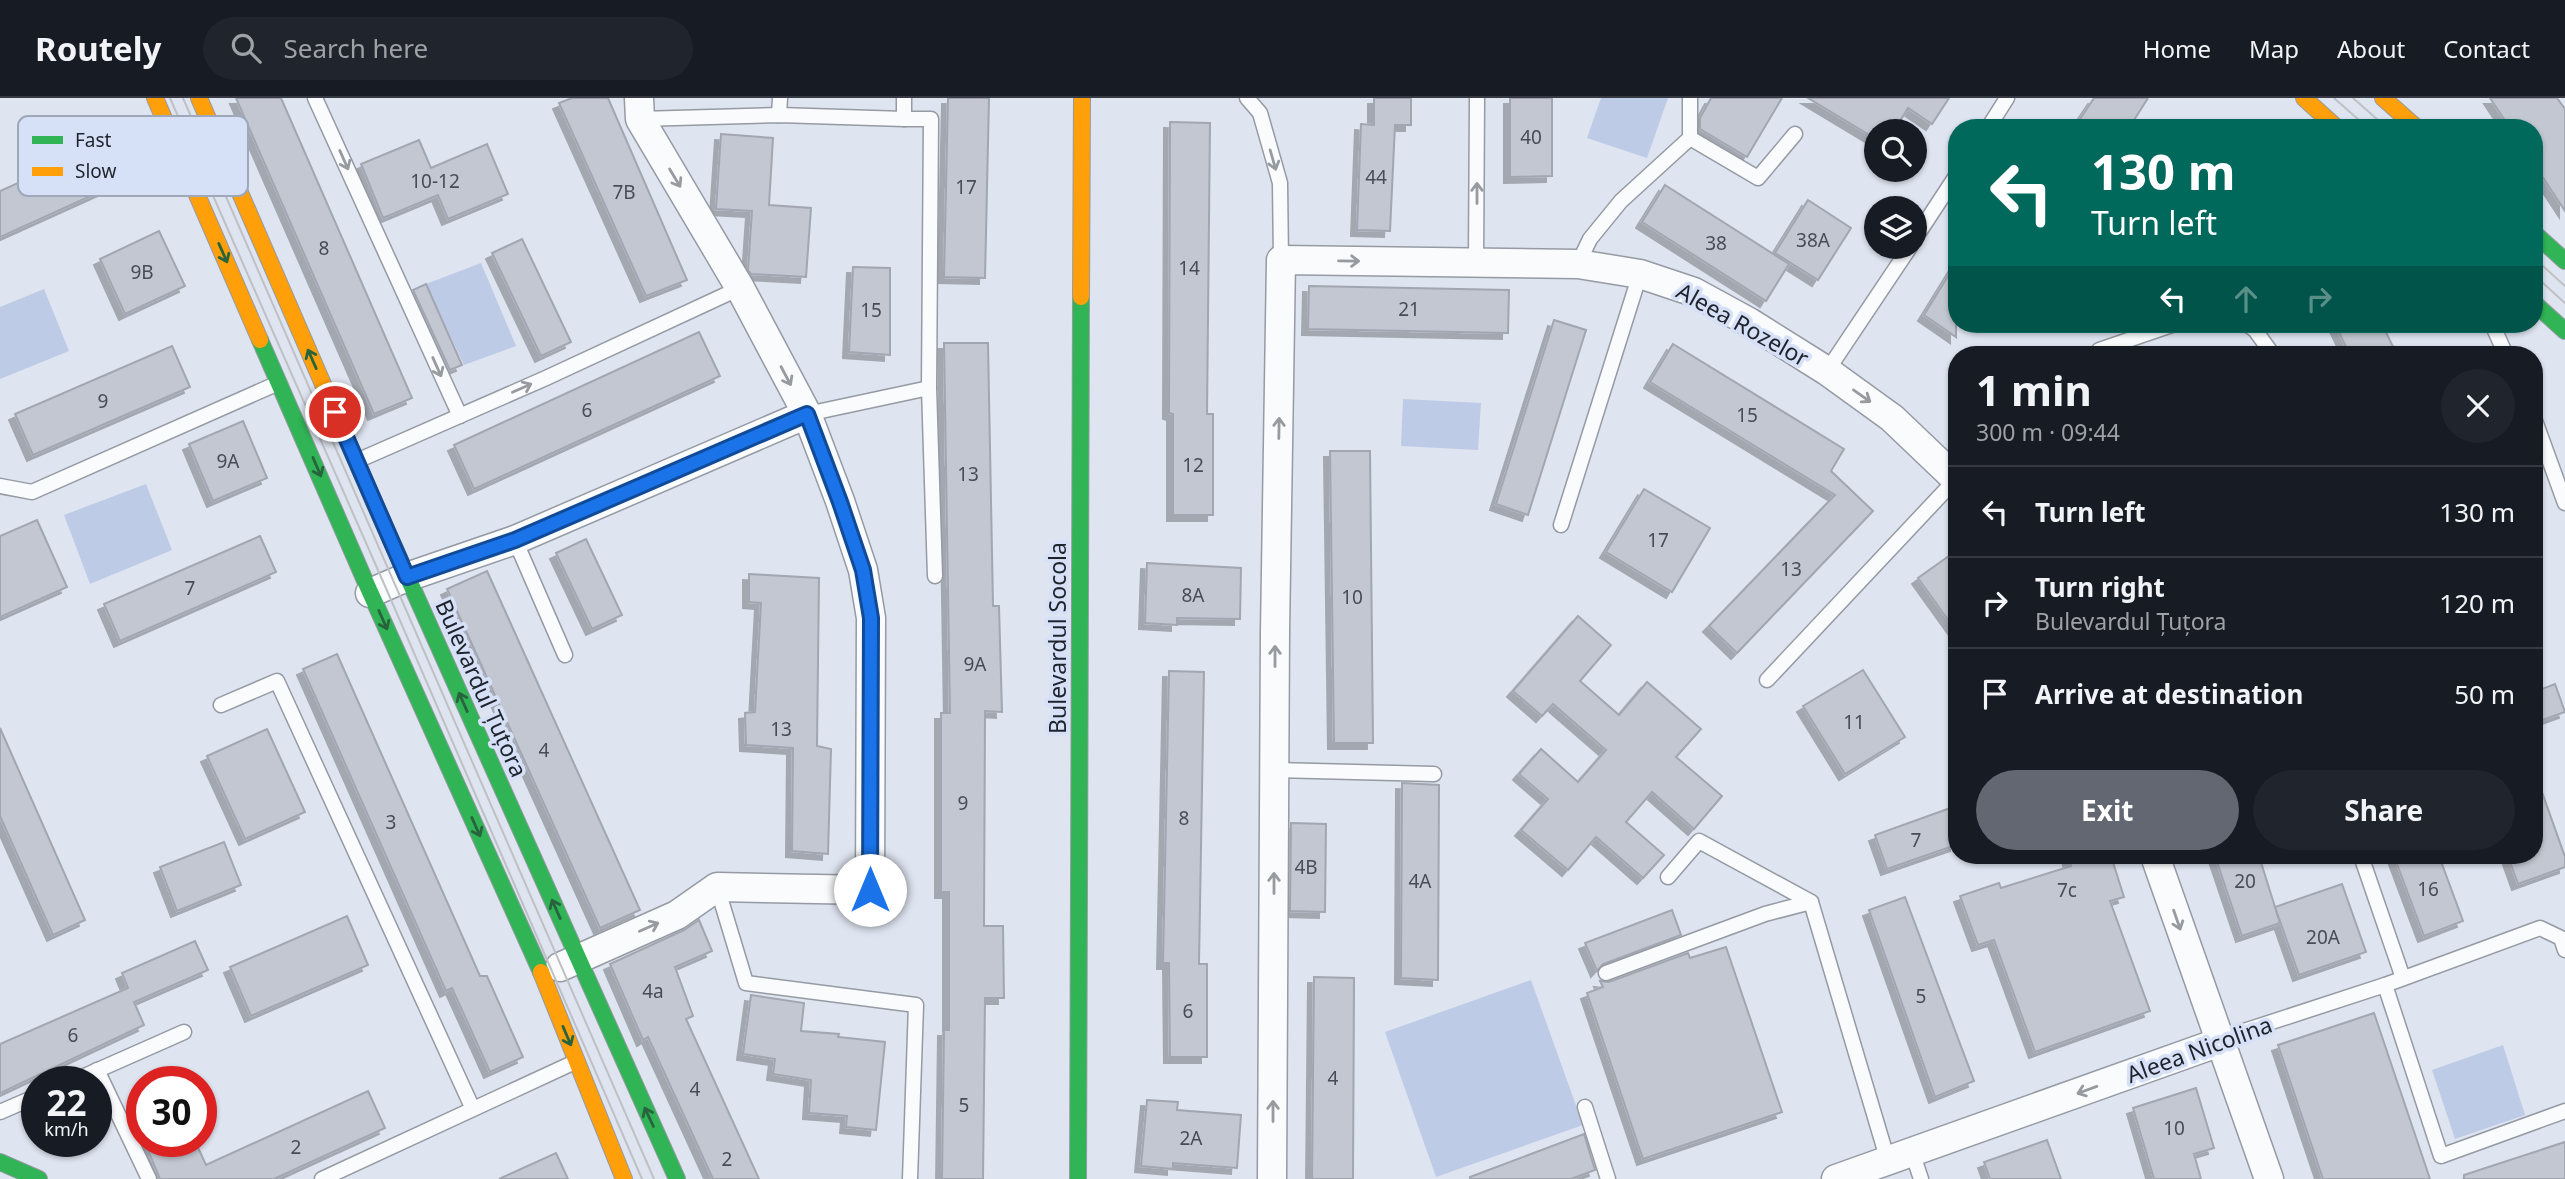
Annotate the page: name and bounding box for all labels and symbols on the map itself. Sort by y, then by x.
legend [18,116,248,196]
house number: 40 [1520,124,1542,150]
text: Fast [75,127,112,153]
one-way arrow [338,149,351,170]
one-way arrow [1268,149,1281,171]
text: Slow [75,158,116,184]
house number: 44 [1365,164,1387,190]
one-way arrow [668,167,682,187]
house number: 10-12 [410,168,460,194]
house number: 17 [955,174,977,200]
house number: 7B [612,179,636,205]
one-way arrow [1470,182,1484,205]
house number: 38A [1796,227,1831,253]
house number: 38 [1705,230,1727,256]
house number: 8 [319,235,329,261]
one-way arrow [218,242,231,264]
one-way arrow [1338,254,1361,268]
house number: 14 [1178,255,1200,281]
house number: 9B [130,259,154,285]
street label: Aleea Rozelor [1671,274,1815,374]
house number: 21 [1398,296,1420,322]
house number: 15 [860,297,882,323]
one-way arrow [305,349,318,370]
one-way arrow [432,357,445,378]
one-way arrow [780,365,794,386]
one-way arrow [511,381,532,394]
pin [305,382,365,442]
house number: 9 [98,388,108,414]
one-way arrow [1852,389,1871,403]
house number: 6 [582,397,592,423]
house number: 15 [1736,402,1758,428]
one-way arrow [1272,417,1285,440]
house number: 9A [216,448,240,474]
house number: 12 [1182,452,1204,478]
one-way arrow [311,456,324,477]
house number: 13 [957,461,979,487]
house number: 17 [1647,527,1669,553]
street label: Bulevardul Socola [1041,542,1073,734]
house number: 13 [1780,556,1802,582]
house number: 7 [185,575,195,601]
house number: 8A [1181,582,1205,608]
house number: 10 [1341,584,1363,610]
street label: Bulevardul Țuțora [428,594,536,782]
one-way arrow [377,609,390,630]
one-way arrow [1268,645,1282,668]
house number: 9A [963,651,987,677]
one-way arrow [456,691,469,713]
house number: 11 [1843,709,1865,735]
house number: 13 [770,716,792,742]
house number: 4 [539,737,550,763]
house number: 9 [958,790,968,816]
house number: 8 [1179,805,1189,831]
house number: 3 [386,809,396,835]
one-way arrow [470,816,483,838]
house number: 7 [1911,827,1921,853]
position arrow [833,853,907,927]
house number: 4B [1294,854,1318,880]
house number: 4A [1408,868,1432,894]
house number: 20 [2234,868,2256,894]
one-way arrow [1267,872,1281,895]
house number: 16 [2417,876,2439,902]
house number: 7c [2057,877,2077,903]
one-way arrow [549,899,562,921]
one-way arrow [2172,909,2185,931]
one-way arrow [638,920,659,933]
house number: 20A [2306,924,2341,950]
house number: 4a [642,978,664,1004]
house number: 5 [1916,983,1926,1009]
house number: 6 [1183,998,1193,1024]
street label: Aleea Nicolina [2122,1008,2276,1090]
house number: 6 [68,1022,78,1048]
one-way arrow [561,1024,574,1046]
house number: 4 [1328,1065,1339,1091]
speed limit sign: 30 [126,1066,217,1157]
house number: 4 [690,1076,701,1102]
one-way arrow [2076,1084,2098,1097]
house number: 5 [959,1092,969,1118]
one-way arrow [1266,1100,1280,1123]
one-way arrow [641,1107,655,1128]
house number: 10 [2163,1115,2185,1141]
house number: 2A [1179,1125,1203,1151]
house number: 2 [291,1134,301,1160]
house number: 2 [722,1146,732,1172]

